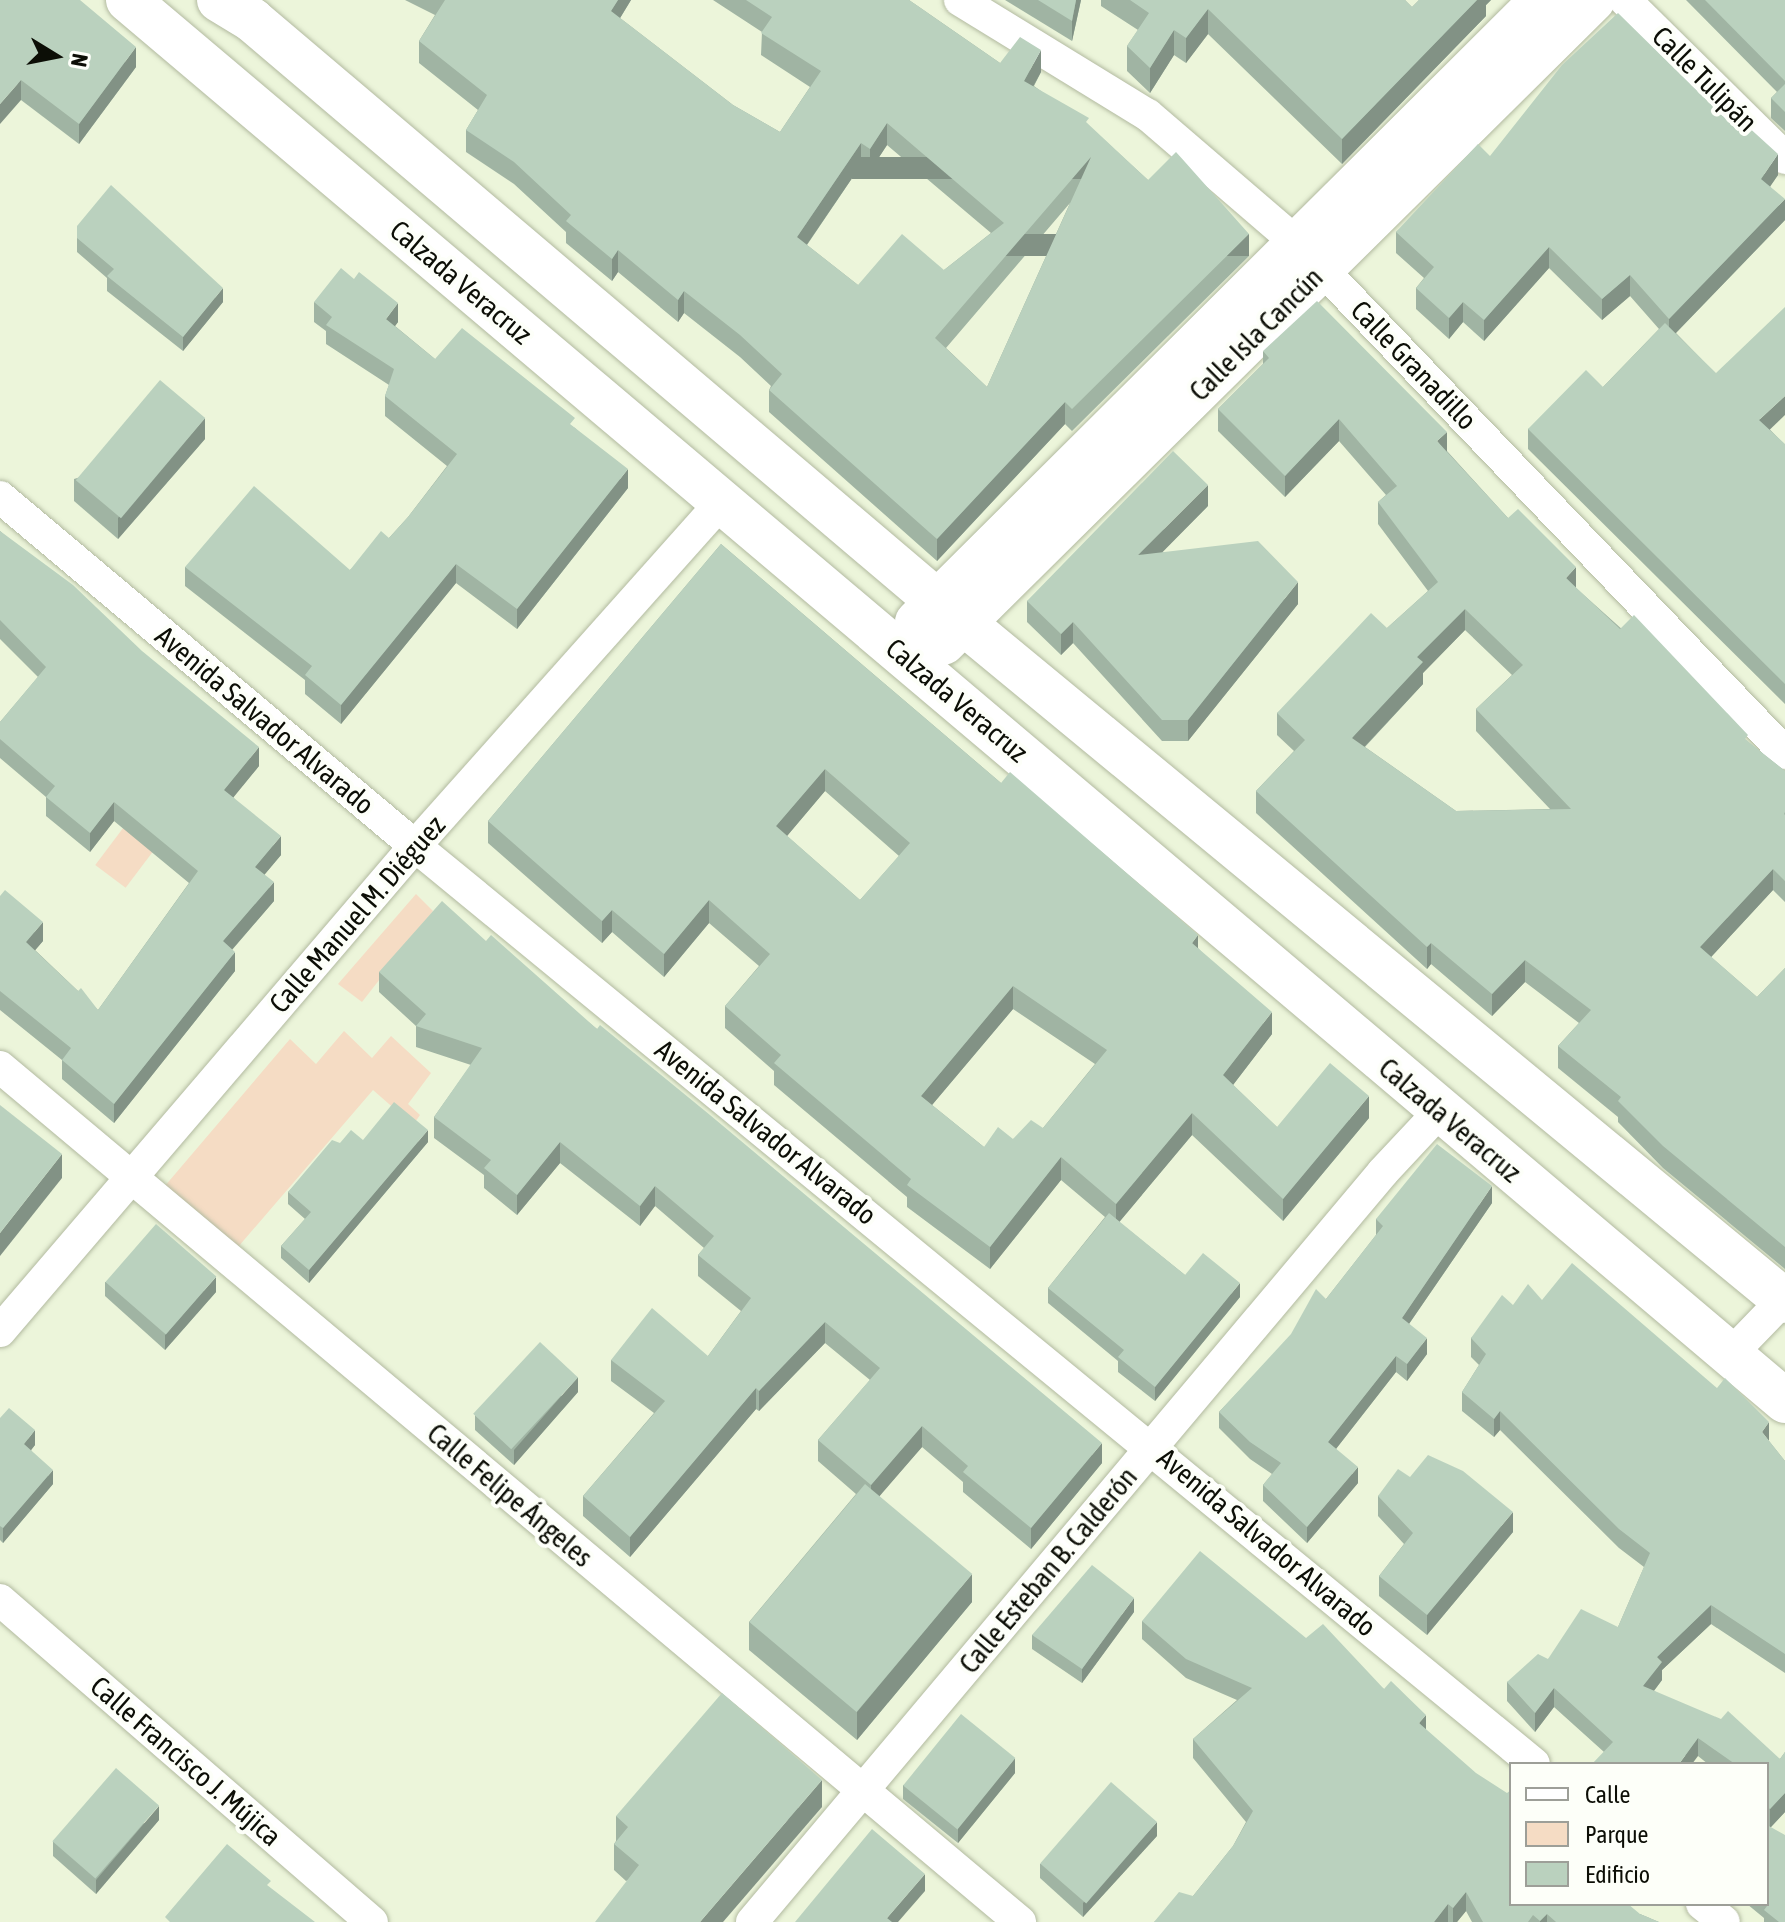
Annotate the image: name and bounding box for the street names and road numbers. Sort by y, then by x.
street label: Calle Tulipán [1645,19,1765,139]
street label: Calzada Veracruz [383,213,539,351]
street label: Calle Isla Cancún [1182,260,1330,408]
street label: Calle Granadillo [1344,294,1484,436]
street label: Avenida Salvador Alvarado [149,619,381,821]
street label: Calzada Veracruz [879,631,1035,769]
street label: Calle Manuel M. Diéguez [262,809,452,1019]
street label: Avenida Salvador Alvarado [649,1032,883,1232]
street label: Calzada Veracruz [1372,1051,1528,1189]
street label: Calle Felipe Ángeles [421,1416,599,1574]
street label: Avenida Salvador Alvarado [1151,1441,1383,1643]
street label: Calle Esteban B. Calderón [952,1460,1144,1680]
street label: Calle Francisco J. Mújica [84,1669,288,1853]

